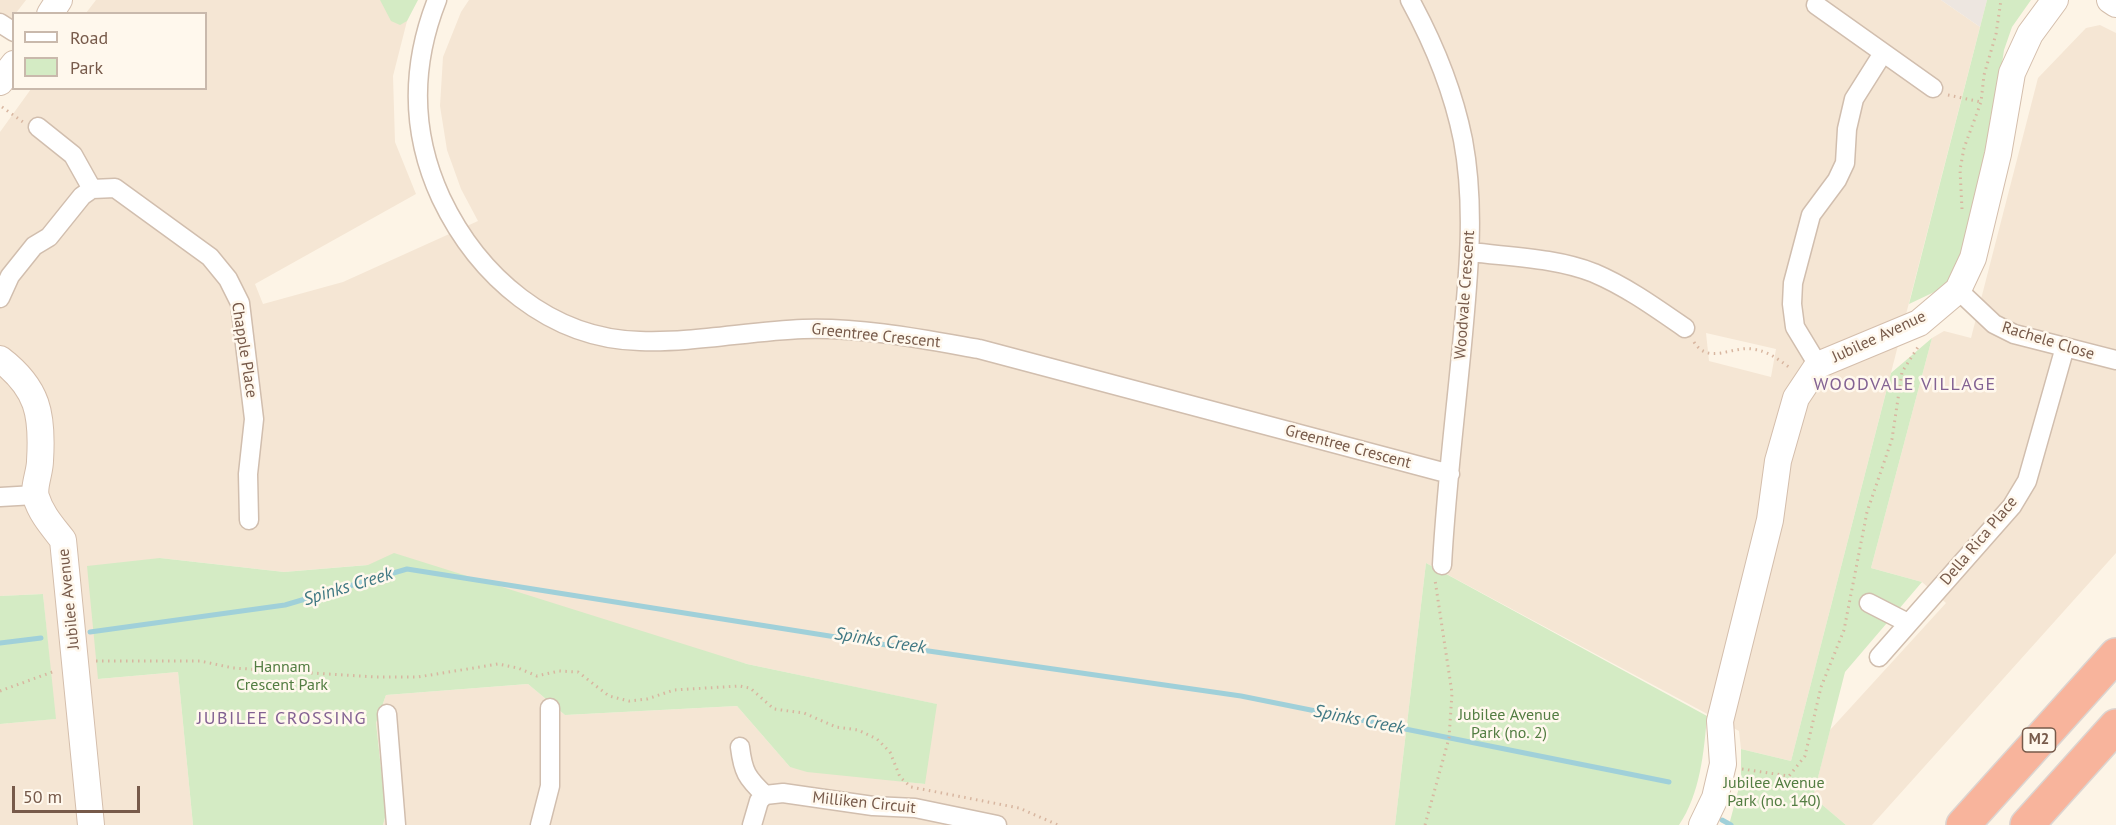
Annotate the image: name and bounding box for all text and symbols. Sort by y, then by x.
legend [12,12,207,90]
text: Road [70,26,108,49]
text: Park [70,56,103,79]
street label: Woodvale Crescent [1451,230,1479,360]
street label: Chapple Place [227,301,261,399]
street label: Jubilee Avenue [1829,307,1929,367]
street label: Rachele Close [1999,318,2097,364]
street label: Greentree Crescent [811,320,941,352]
district label: WOODVALE VILLAGE [1813,374,1997,396]
street label: Greentree Crescent [1283,421,1413,473]
street label: Della Rica Place [1936,493,2022,589]
street label: Jubilee Avenue [54,548,84,650]
water label: Spinks Creek [301,563,395,611]
water label: Spinks Creek [833,623,927,659]
park label: Hannam Crescent Park [236,657,328,695]
water label: Spinks Creek [1312,701,1406,739]
park label: Jubilee Avenue Park (no. 2) [1458,705,1560,743]
district label: JUBILEE CROSSING [197,708,367,730]
road number: M2 [2022,728,2056,752]
park label: Jubilee Avenue Park (no. 140) [1723,773,1825,811]
scale bar [15,774,142,812]
text: 50 m [23,785,62,808]
street label: Milliken Circuit [811,788,917,818]

